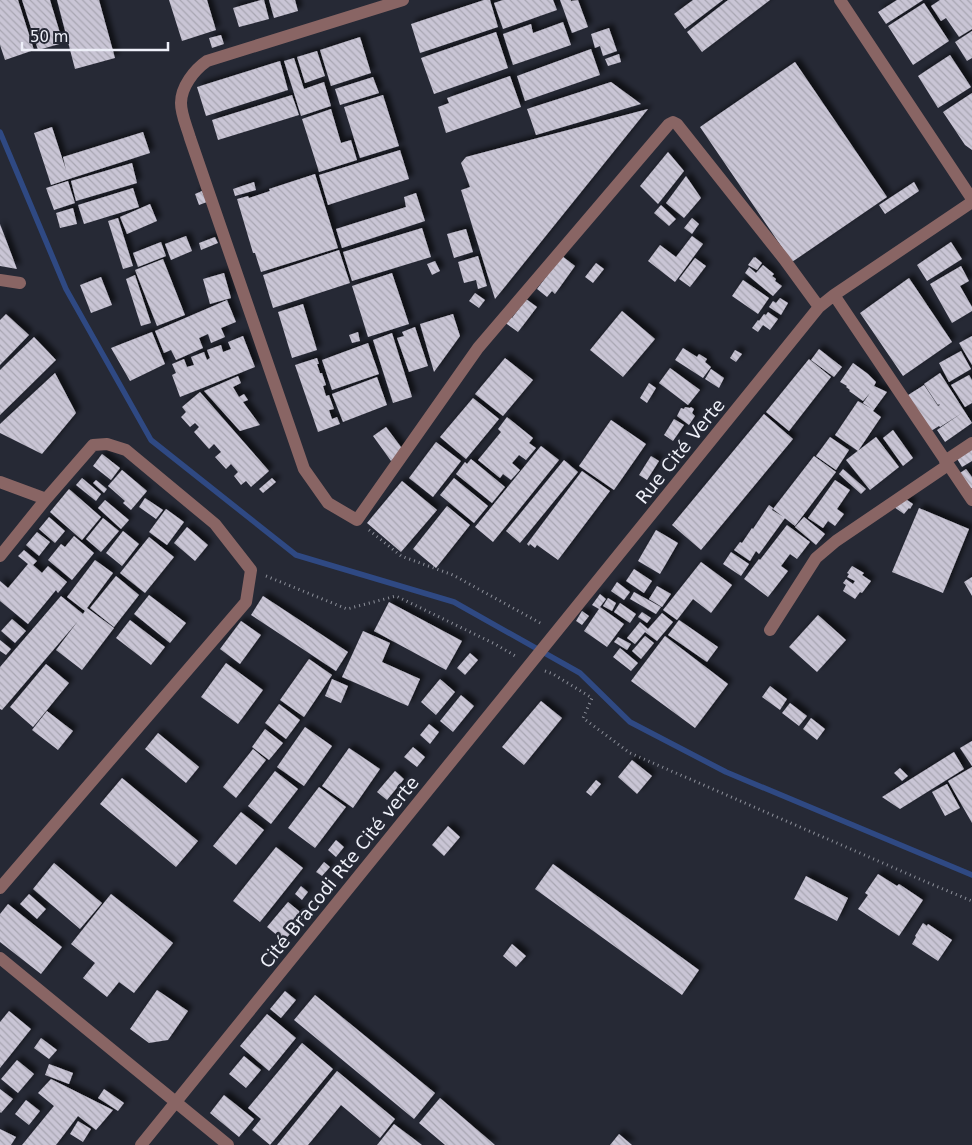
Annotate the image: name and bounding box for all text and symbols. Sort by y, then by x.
scale bar [22,20,169,52]
text: 50 m [30,28,68,46]
street label: Rue Cité Verte [631,394,729,508]
street label: Cité Bracodi Rte Cité verte [255,772,423,972]

